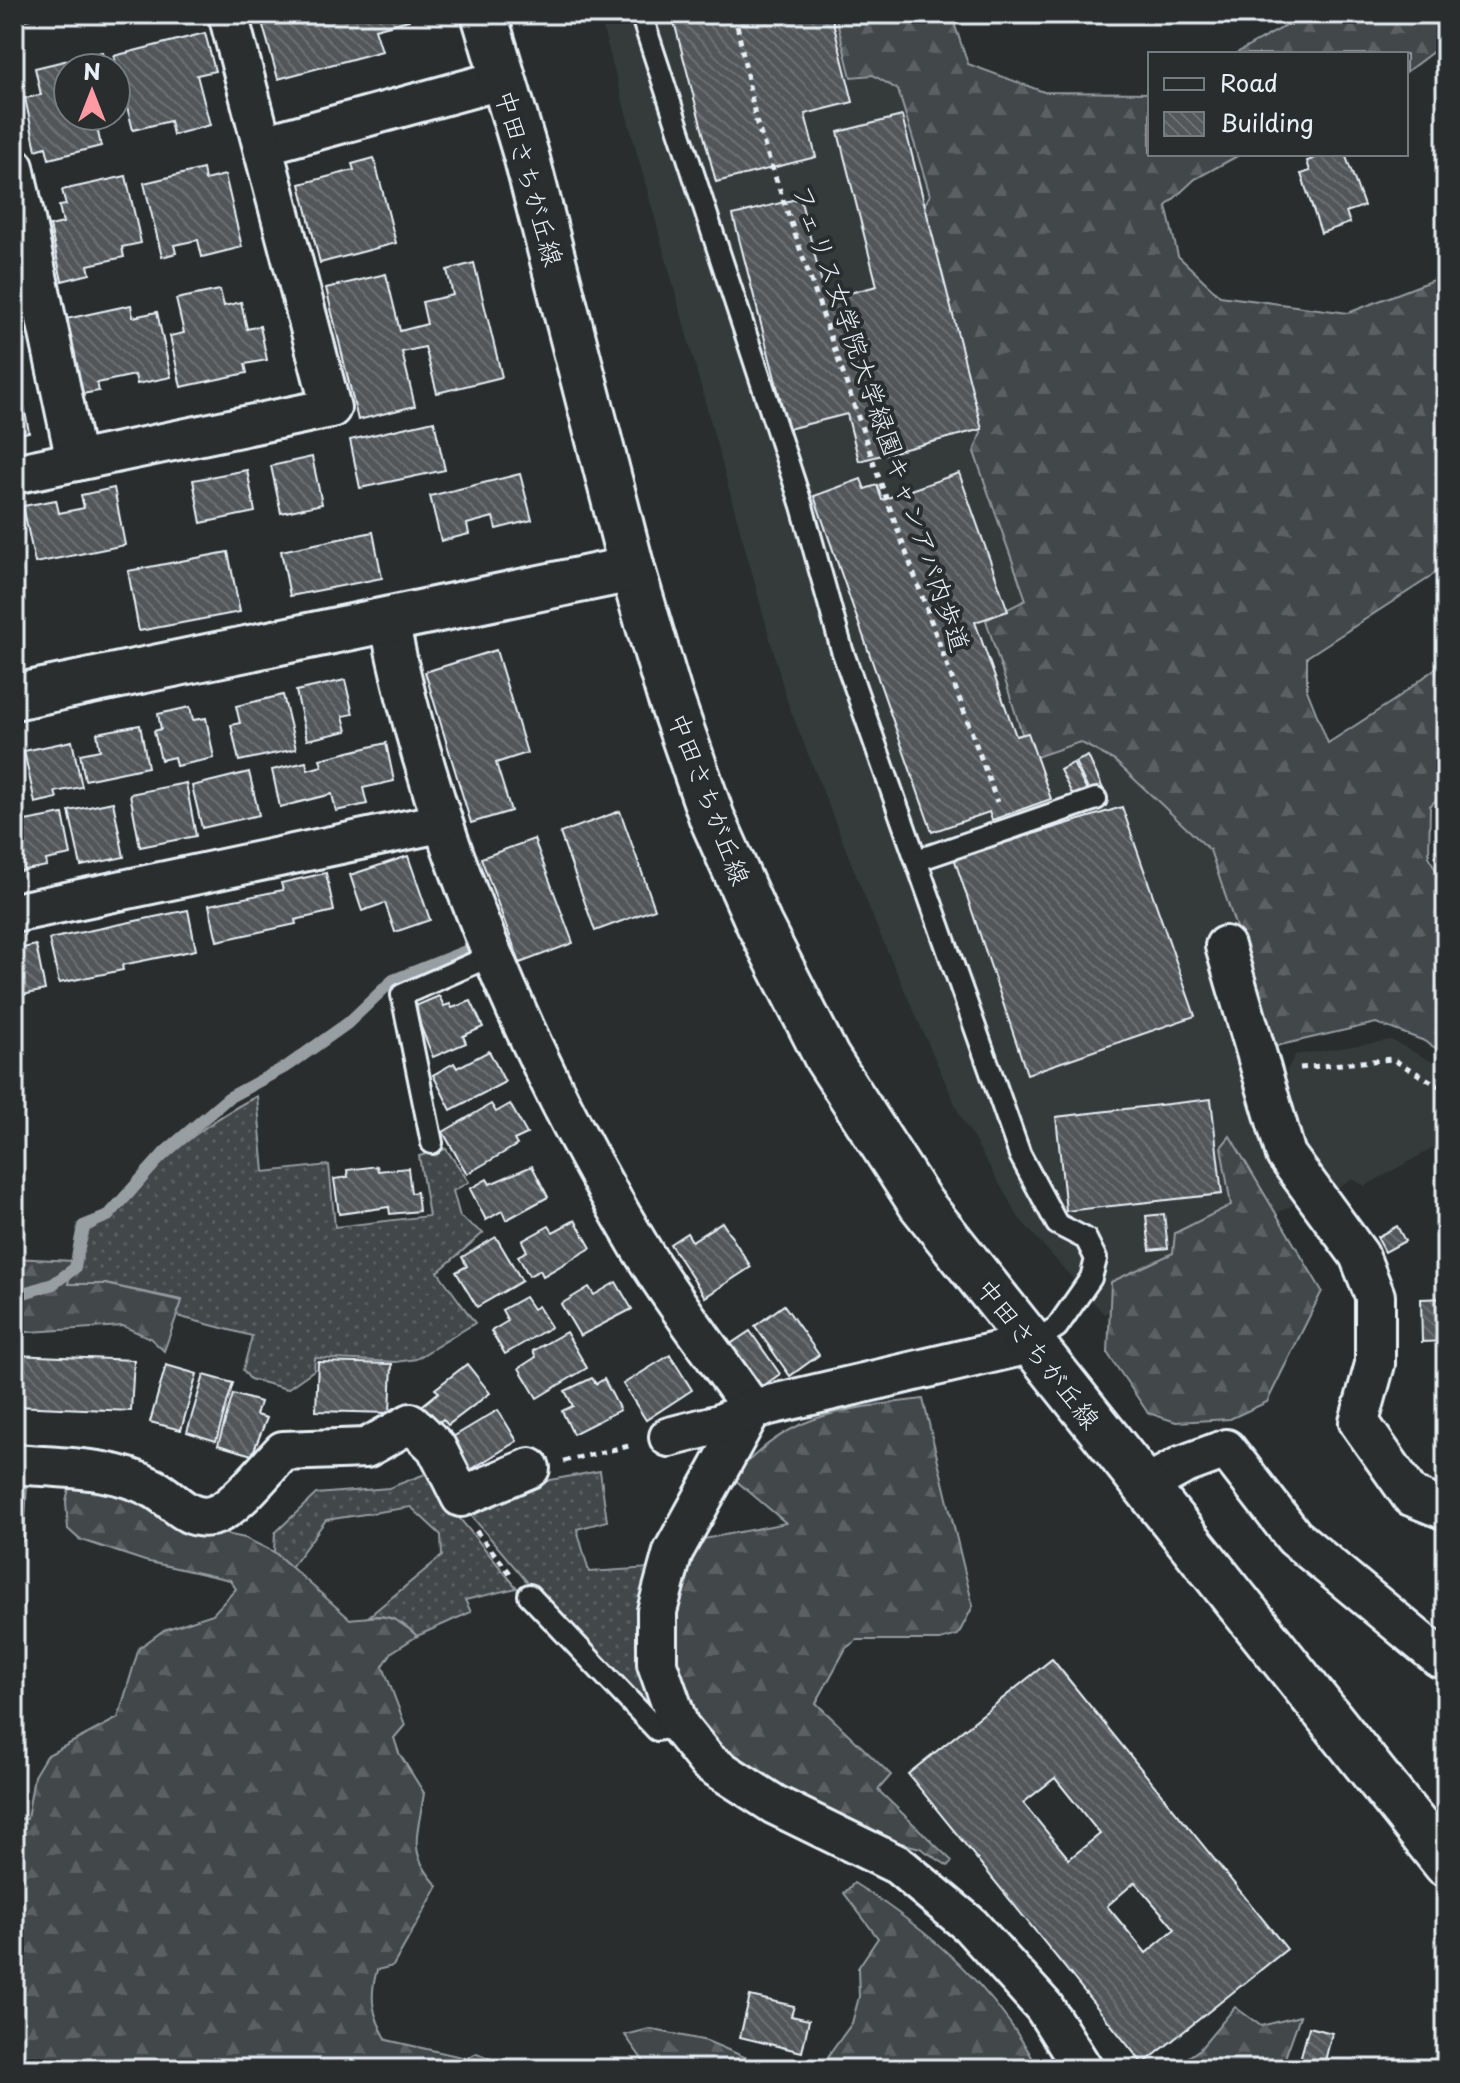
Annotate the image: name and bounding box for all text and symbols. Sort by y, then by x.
north arrow [52,52,132,132]
legend [1148,52,1408,156]
text: N [83,54,101,87]
text: Road [1220,64,1278,100]
street label: 中田さちが丘線 [487,85,574,270]
text: Building [1220,104,1314,140]
street label: フェリス女学院大学緑園キャンアパ内歩道 [784,178,981,657]
street label: 中田さちが丘線 [660,707,761,890]
street label: 中田さちが丘線 [968,1269,1111,1437]

